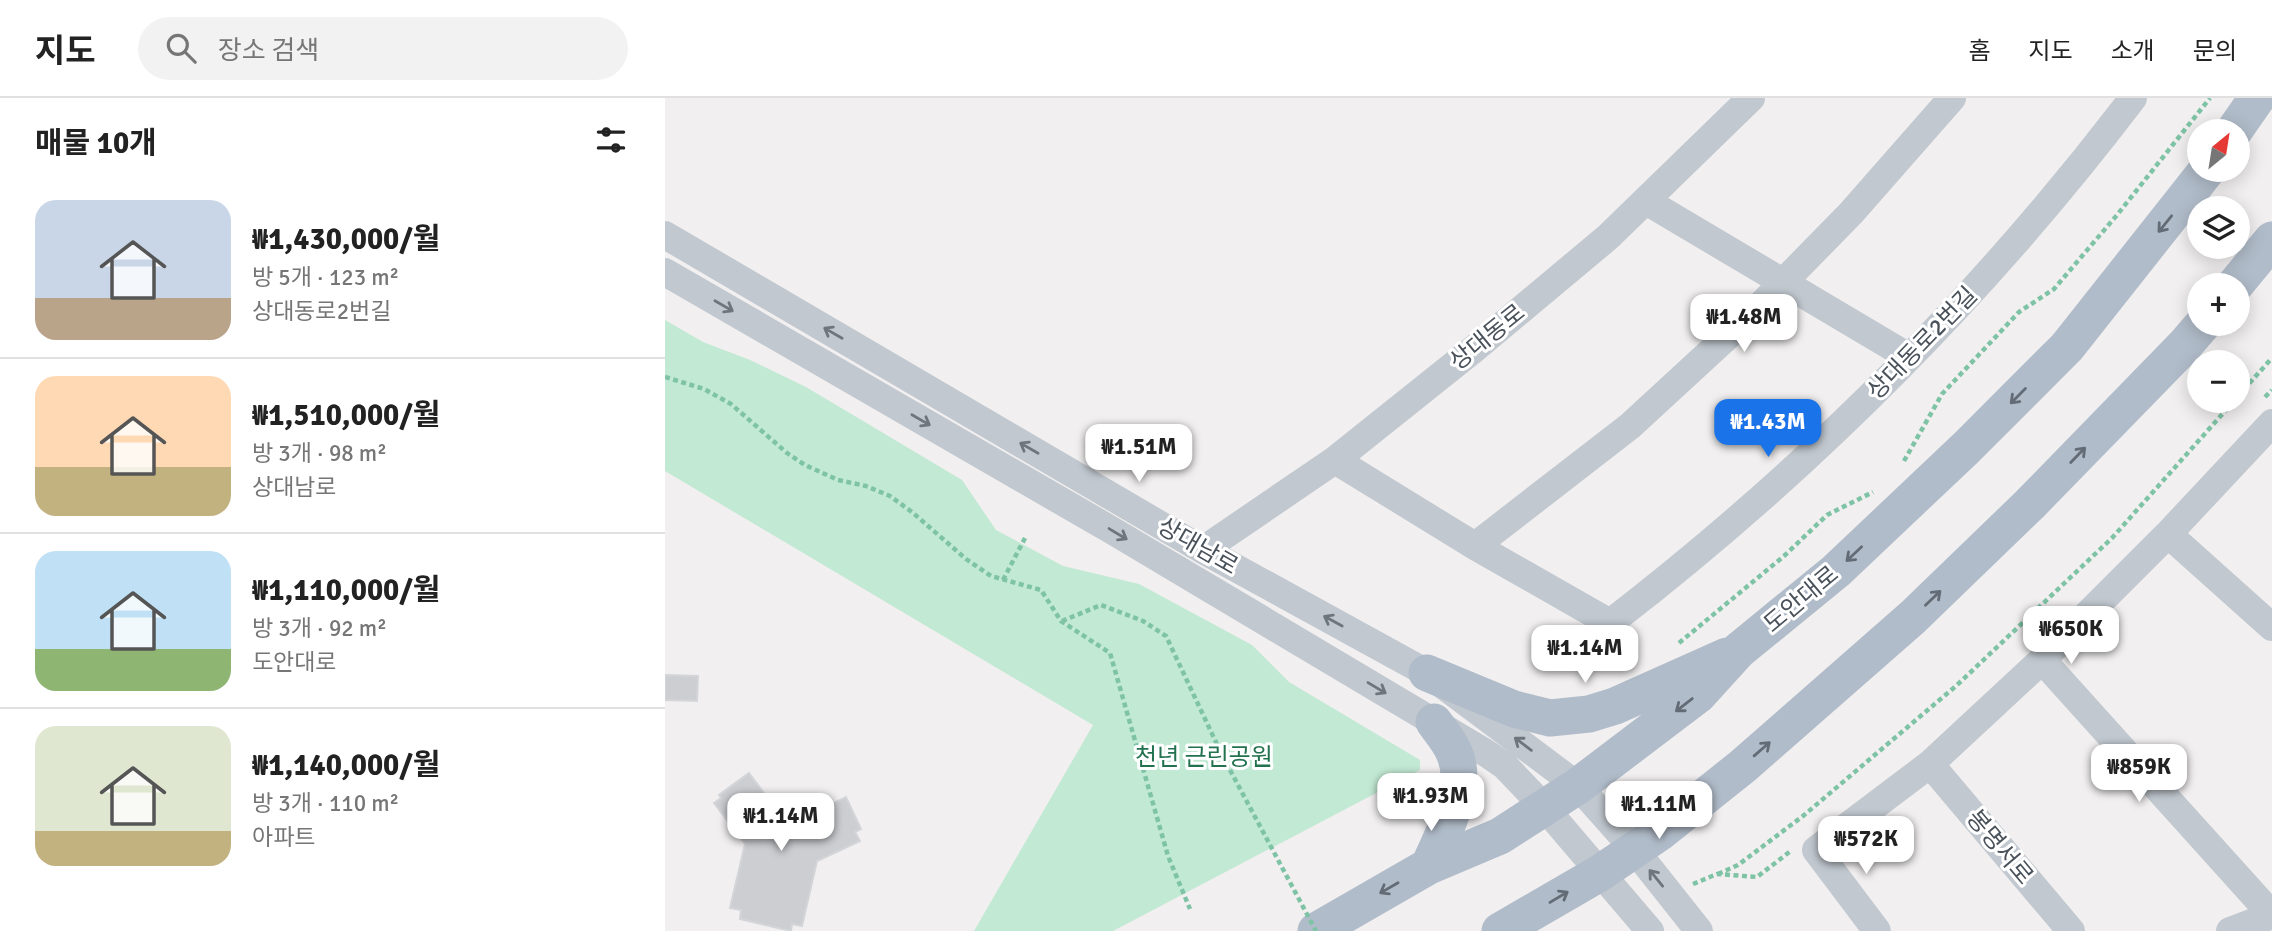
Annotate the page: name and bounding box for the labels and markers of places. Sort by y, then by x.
pin: ₩1.48M [1687,294,1801,354]
pin: ₩1.43M [1711,400,1825,459]
pin: ₩1.51M [1082,424,1196,484]
pin: ₩650K [2022,606,2120,666]
pin: ₩1.14M [1528,626,1642,685]
pin: ₩859K [2090,744,2188,804]
pin: ₩1.93M [1374,774,1488,833]
pin: ₩1.11M [1602,782,1716,841]
pin: ₩1.14M [724,794,838,853]
pin: ₩572K [1817,816,1915,876]

